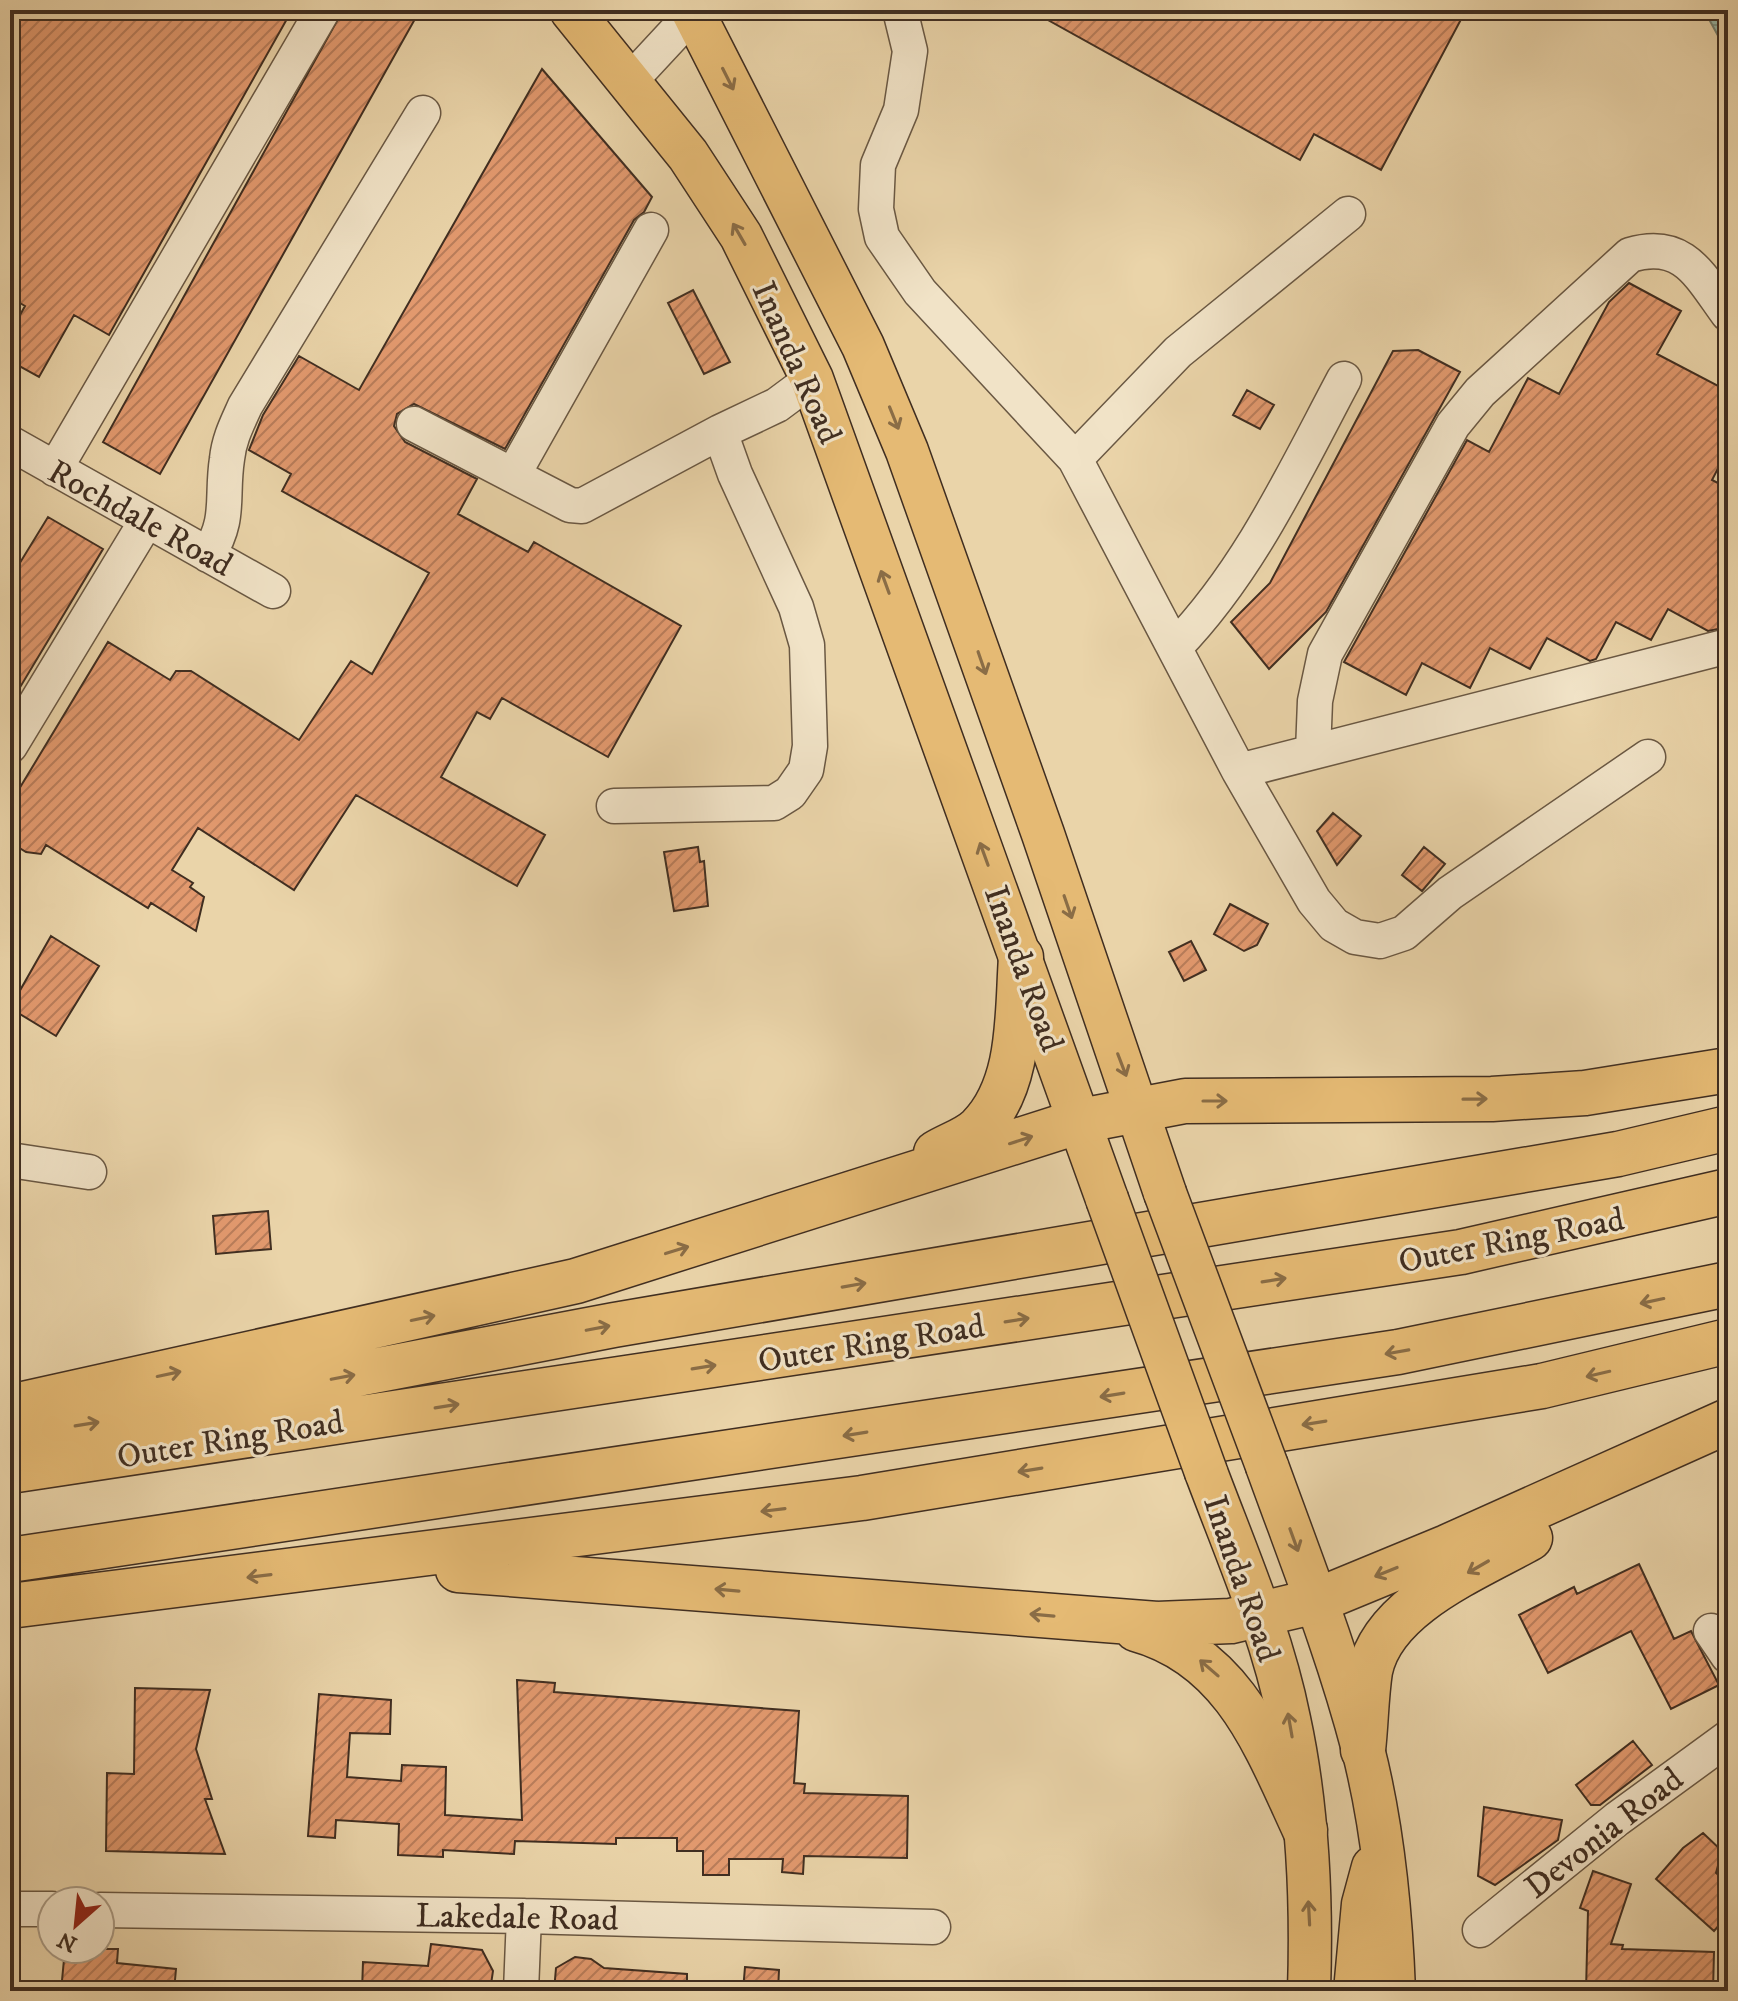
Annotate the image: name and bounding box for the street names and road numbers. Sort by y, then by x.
street label: Inanda Road [742,275,851,450]
street label: Rochdale Road [40,451,240,587]
street label: Inanda Road [974,880,1072,1057]
street label: Outer Ring Road [1395,1199,1628,1283]
street label: Outer Ring Road [755,1305,988,1383]
street label: Outer Ring Road [114,1401,347,1479]
street label: Inanda Road [1193,1490,1289,1667]
street label: Devonia Road [1517,1759,1692,1908]
street label: Lakedale Road [415,1895,619,1941]

